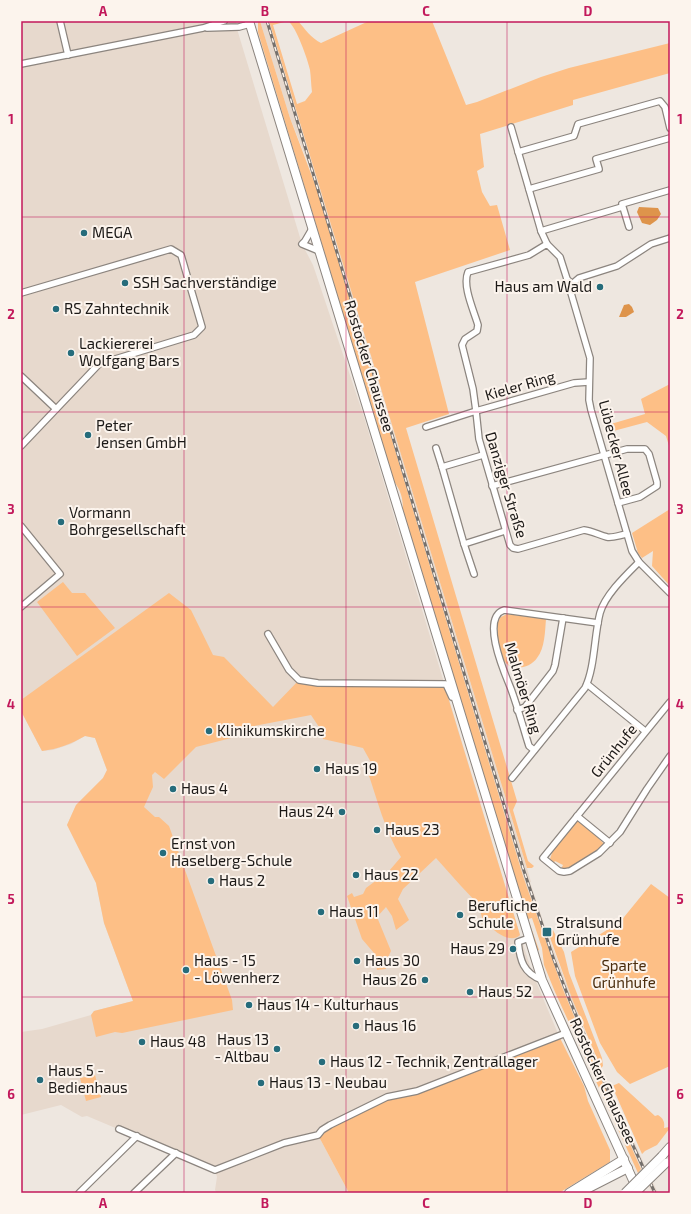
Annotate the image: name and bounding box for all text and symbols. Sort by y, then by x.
text: A [99,3,108,19]
text: B [261,3,269,19]
text: C [422,3,430,19]
text: D [584,3,593,19]
text: 1 [8,111,14,127]
text: 1 [677,111,683,127]
place label: MEGA [92,223,133,241]
marker: MEGA [79,228,89,238]
place label: SSH Sachverständige [133,273,277,291]
place label: Haus am Wald [494,277,592,295]
marker: SSH Sachverständige [120,278,130,288]
marker: Haus am Wald [595,282,605,292]
street label: Rostocker Chaussee [341,298,399,434]
place label: RS Zahntechnik [64,299,169,317]
marker: RS Zahntechnik [51,304,61,314]
text: 2 [7,306,15,322]
text: 2 [676,306,684,322]
place label: Lackiererei Wolfgang Bars [79,334,180,369]
marker: Lackiererei Wolfgang Bars [66,348,76,358]
street label: Kieler Ring [483,366,558,404]
street label: Lübecker Allee [595,398,638,498]
place label: Peter Jensen GmbH [96,416,187,451]
street label: Danziger Straße [482,429,532,540]
marker: Peter Jensen GmbH [83,430,93,440]
text: 3 [7,501,15,517]
text: 3 [676,501,684,517]
place label: Vormann Bohrgesellschaft [69,503,186,538]
marker: Vormann Bohrgesellschaft [56,517,66,527]
street label: Malmöer Ring [502,640,547,736]
text: 4 [7,696,15,712]
text: 4 [676,696,684,712]
street label: Grünhufe [586,720,640,781]
place label: Klinikumskirche [217,721,325,739]
marker: Klinikumskirche [204,726,214,736]
place label: Haus 19 [325,759,377,777]
marker: Haus 19 [312,764,322,774]
place label: Haus 4 [181,779,228,797]
marker: Haus 4 [168,784,178,794]
place label: Haus 24 [279,802,334,820]
marker: Haus 24 [337,807,347,817]
place label: Haus 23 [385,820,440,838]
marker: Haus 23 [372,825,382,835]
place label: Ernst von Haselberg-Schule [171,834,292,869]
marker: Ernst von Haselberg-Schule [158,848,168,858]
place label: Haus 22 [364,865,419,883]
marker: Haus 22 [351,870,361,880]
place label: Haus 2 [219,871,265,889]
marker: Haus 2 [206,876,216,886]
text: 5 [7,891,15,907]
text: 5 [676,891,684,907]
place label: Berufliche Schule [468,896,538,931]
place label: Haus 11 [329,902,379,920]
marker: Haus 11 [316,907,326,917]
marker: Berufliche Schule [455,910,465,920]
place label: Stralsund Grünhufe [556,913,622,948]
marker: Stralsund Grünhufe [541,926,553,938]
place label: Haus 29 [450,939,505,957]
marker: Haus 29 [508,944,518,954]
place label: Haus - 15 - Löwenherz [194,951,280,986]
place label: Haus 30 [365,951,420,969]
marker: Haus 30 [352,956,362,966]
park label: Sparte Grünhufe [592,956,656,991]
marker: Haus - 15 - Löwenherz [181,965,191,975]
place label: Haus 26 [362,970,417,988]
marker: Haus 26 [420,975,430,985]
place label: Haus 52 [478,982,532,1000]
marker: Haus 52 [465,987,475,997]
place label: Haus 14 - Kulturhaus [257,995,399,1013]
marker: Haus 14 - Kulturhaus [244,1000,254,1010]
street label: Rostocker Chaussee [567,1015,641,1146]
place label: Haus 16 [364,1016,416,1034]
marker: Haus 16 [351,1021,361,1031]
place label: Haus 13 - Altbau [215,1030,269,1065]
place label: Haus 48 [150,1032,206,1050]
marker: Haus 48 [137,1037,147,1047]
marker: Haus 13 - Altbau [272,1044,282,1054]
place label: Haus 12 - Technik, Zentrallager [330,1052,538,1070]
marker: Haus 12 - Technik, Zentrallager [317,1057,327,1067]
place label: Haus 5 - Bedienhaus [48,1061,128,1096]
place label: Haus 13 - Neubau [269,1073,387,1091]
marker: Haus 5 - Bedienhaus [35,1075,45,1085]
marker: Haus 13 - Neubau [256,1078,266,1088]
text: 6 [7,1086,15,1102]
text: 6 [676,1086,684,1102]
text: A [99,1195,108,1211]
text: B [261,1195,269,1211]
text: C [422,1195,430,1211]
text: D [584,1195,593,1211]

